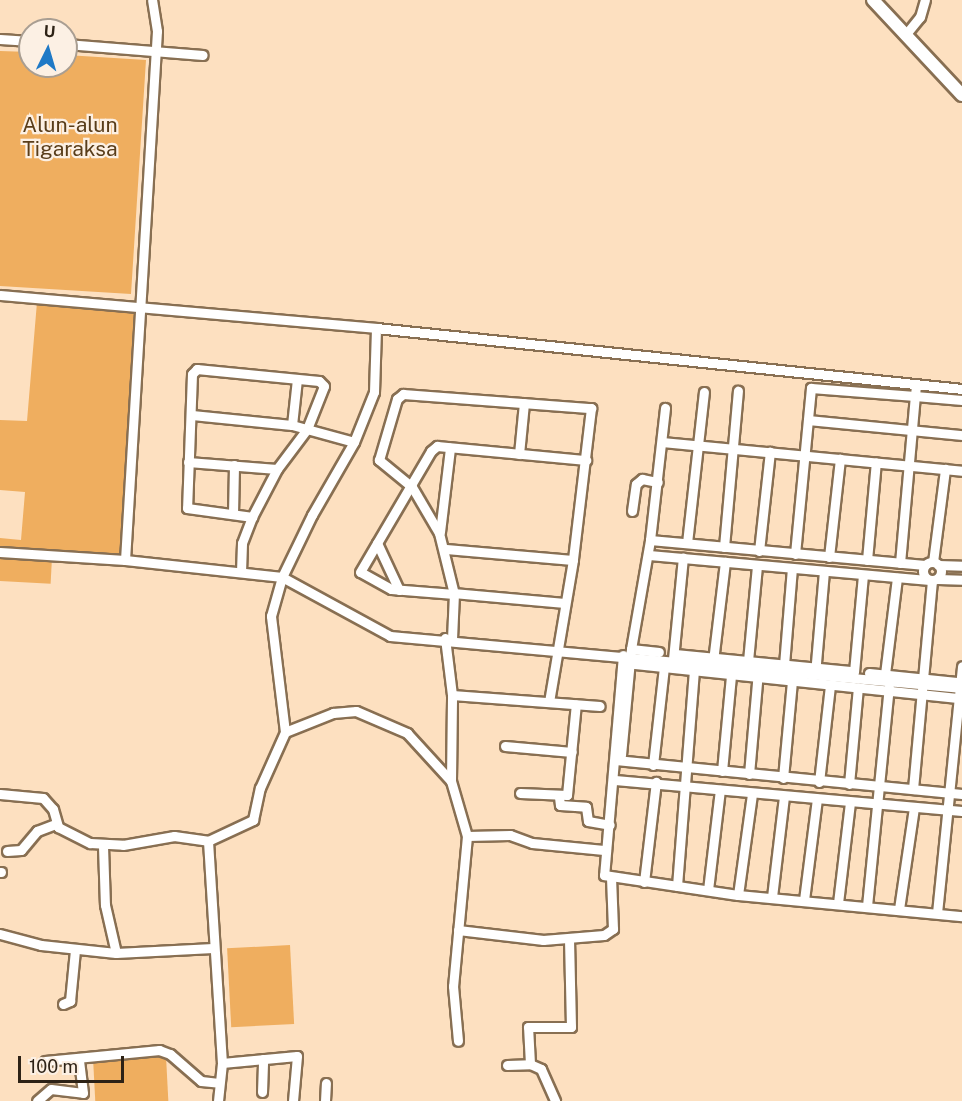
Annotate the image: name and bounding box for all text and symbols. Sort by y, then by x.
north arrow [18,18,78,78]
text: U [43,22,56,42]
park label: Alun-alun Tigaraksa [22,112,118,162]
scale bar [21,1044,128,1082]
text: 100 m [29,1056,78,1077]

